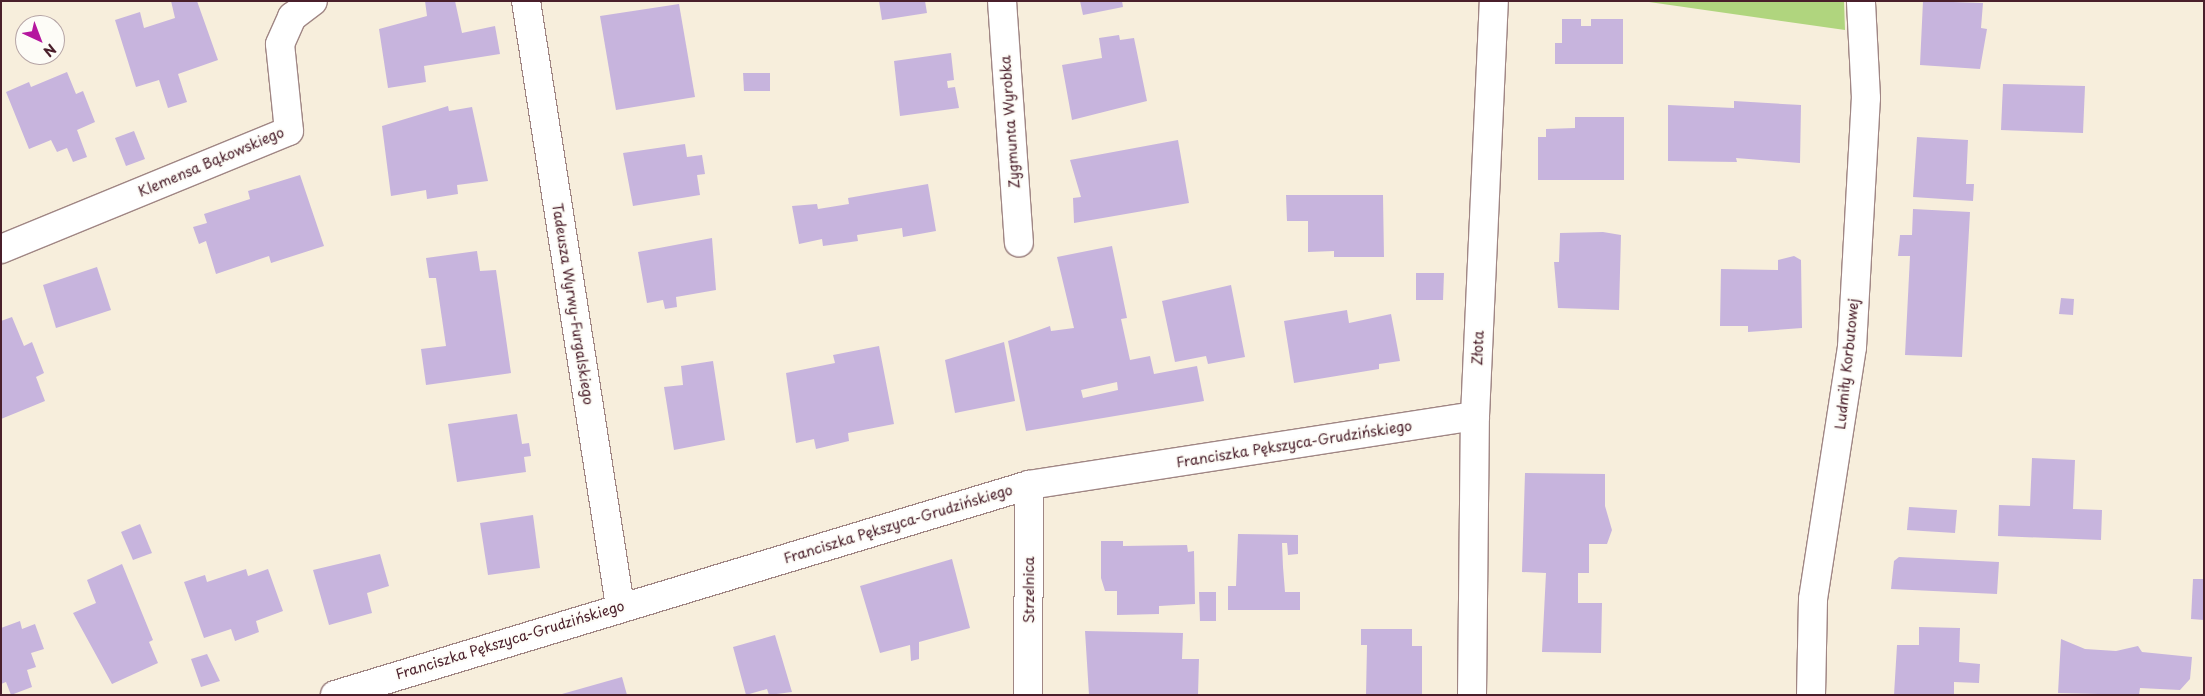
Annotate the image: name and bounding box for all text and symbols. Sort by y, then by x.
north arrow [15,15,65,65]
text: N [39,39,61,62]
street label: Zygmunta Wyrobka [997,55,1023,189]
street label: Klemensa Bąkowskiego [136,124,286,200]
street label: Tadeusza Wyrwy-Furgalskiego [549,202,597,406]
street label: Ludmiły Korbutowej [1832,297,1862,431]
street label: Złota [1469,330,1487,366]
street label: Franciszka Pększyca-Grudzińskiego [1175,417,1413,471]
street label: Franciszka Pększyca-Grudzińskiego [781,481,1015,567]
street label: Strzelnica [1021,557,1037,623]
street label: Franciszka Pększyca-Grudzińskiego [393,597,627,683]

